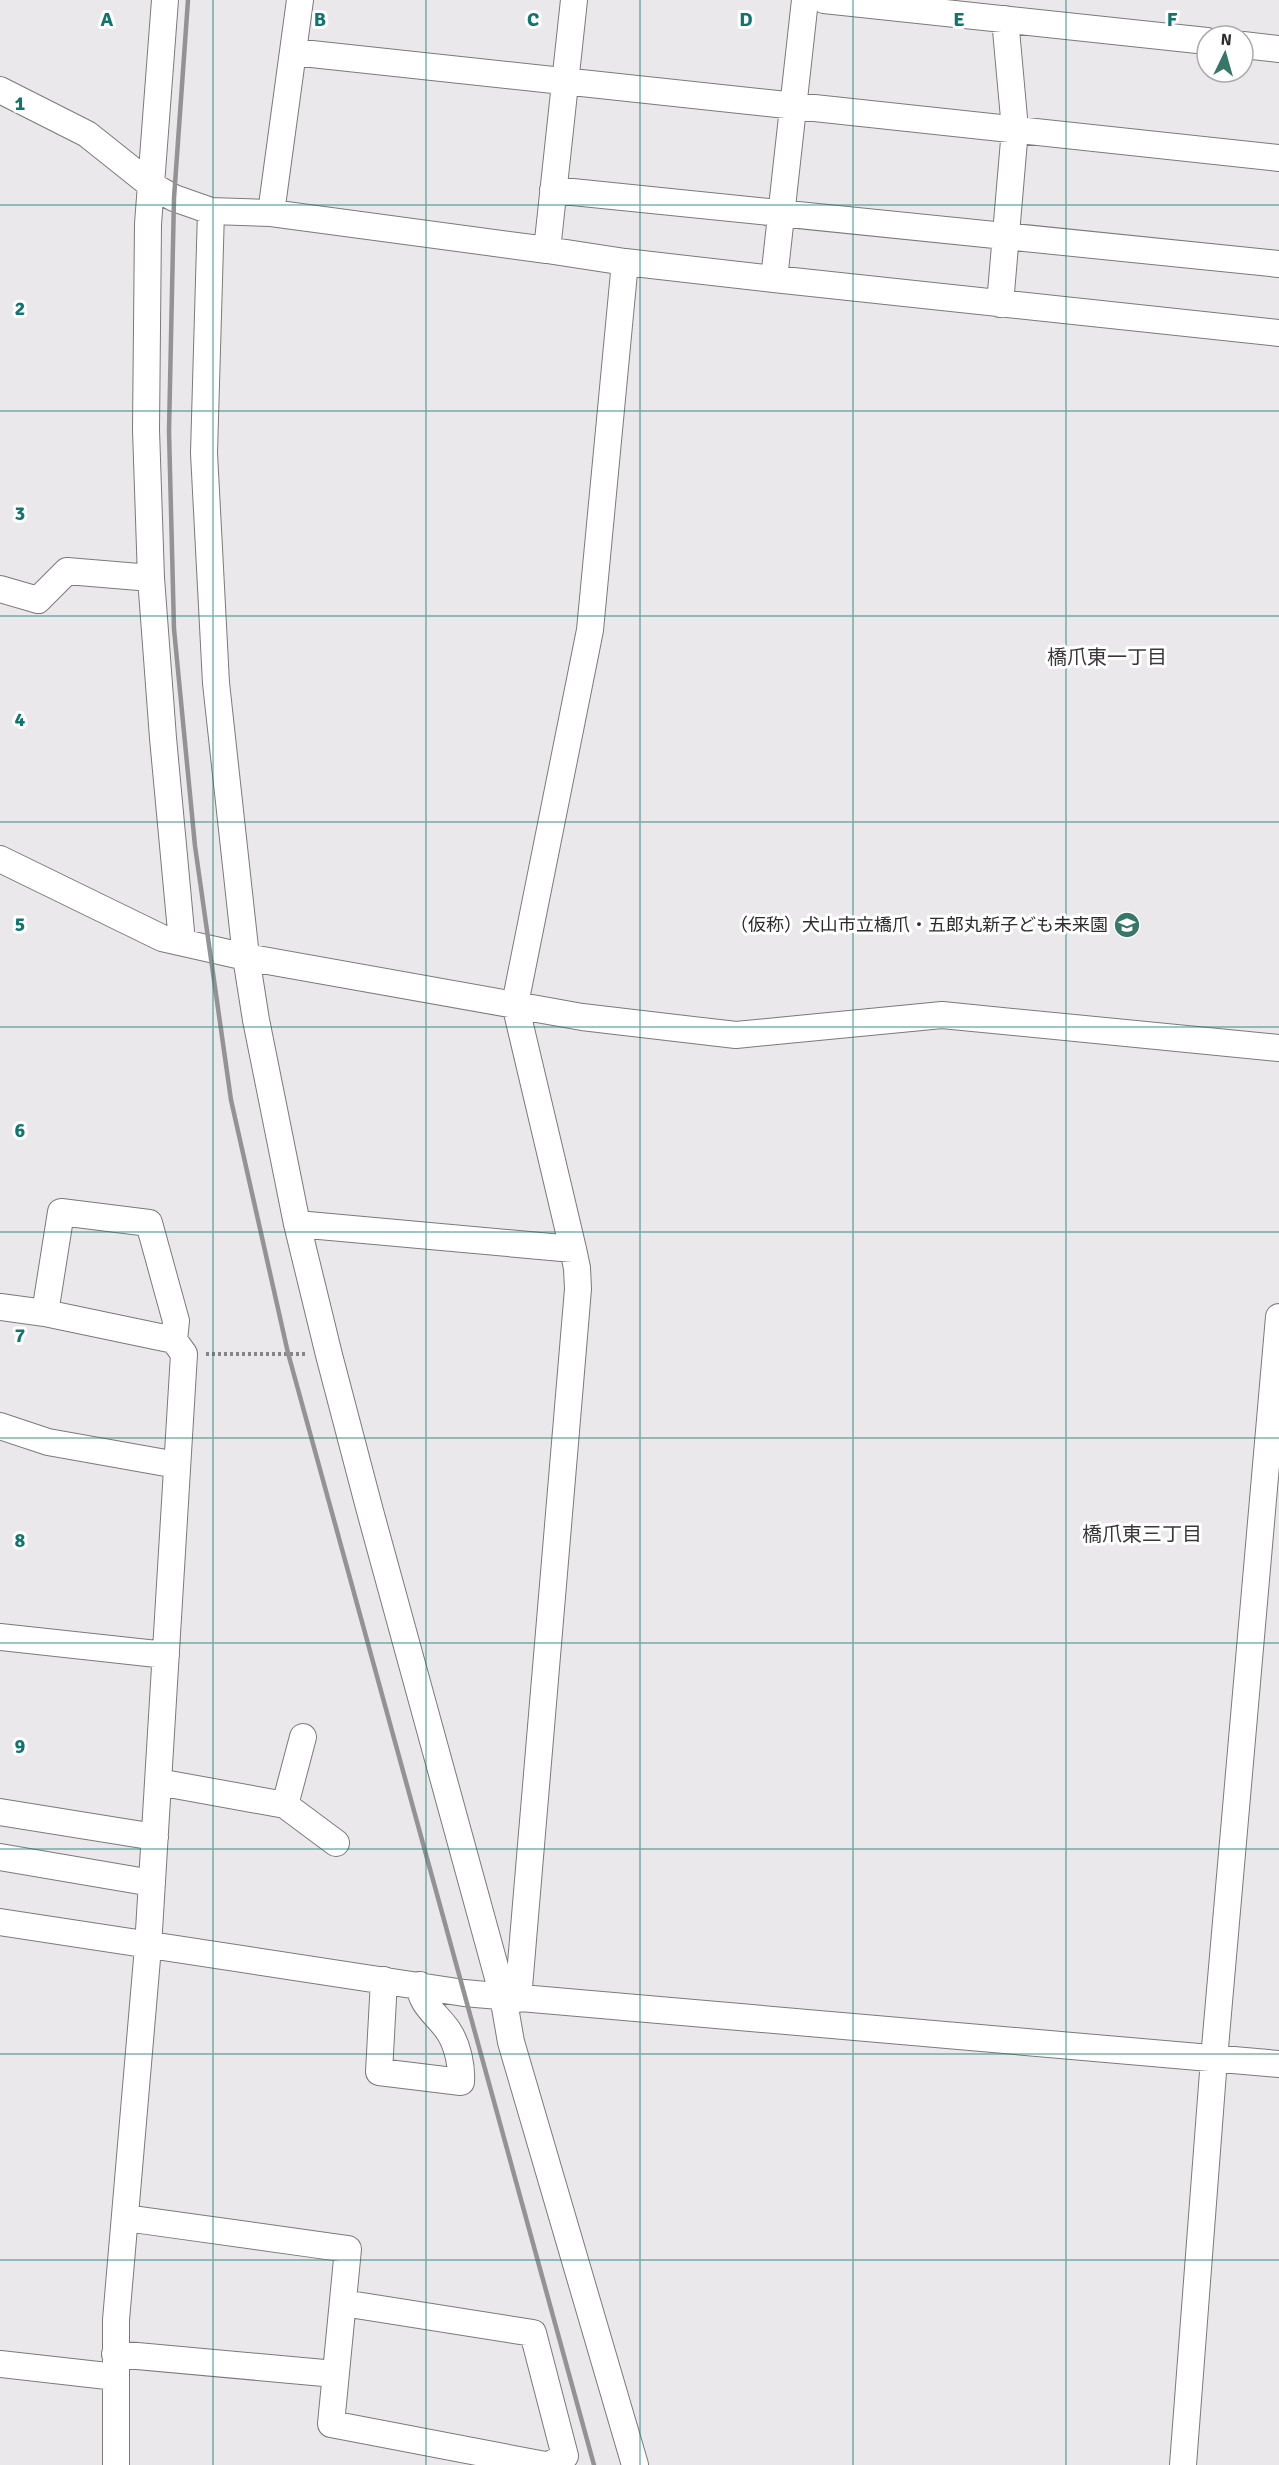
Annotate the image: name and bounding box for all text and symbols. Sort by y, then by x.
text: A [101,7,114,32]
text: B [314,7,326,32]
text: C [527,7,539,32]
text: D [739,7,753,32]
text: E [953,7,965,32]
text: F [1167,7,1178,32]
north arrow [1195,24,1255,84]
text: N [1220,30,1233,51]
text: 1 [15,91,26,116]
text: 2 [15,296,25,321]
text: 3 [15,501,25,526]
district label: 橋爪東一丁目 [1047,645,1167,670]
text: 4 [15,707,26,732]
school or university icon: （仮称）犬山市立橋爪・五郎丸新子ども未来園 [1112,910,1142,940]
text: 5 [15,912,25,937]
place label: （仮称）犬山市立橋爪・五郎丸新子ども未来園 [730,914,1108,936]
text: 6 [15,1118,26,1143]
text: 7 [15,1323,26,1348]
district label: 橋爪東三丁目 [1082,1522,1202,1547]
text: 8 [15,1528,26,1553]
text: 9 [15,1734,26,1759]

